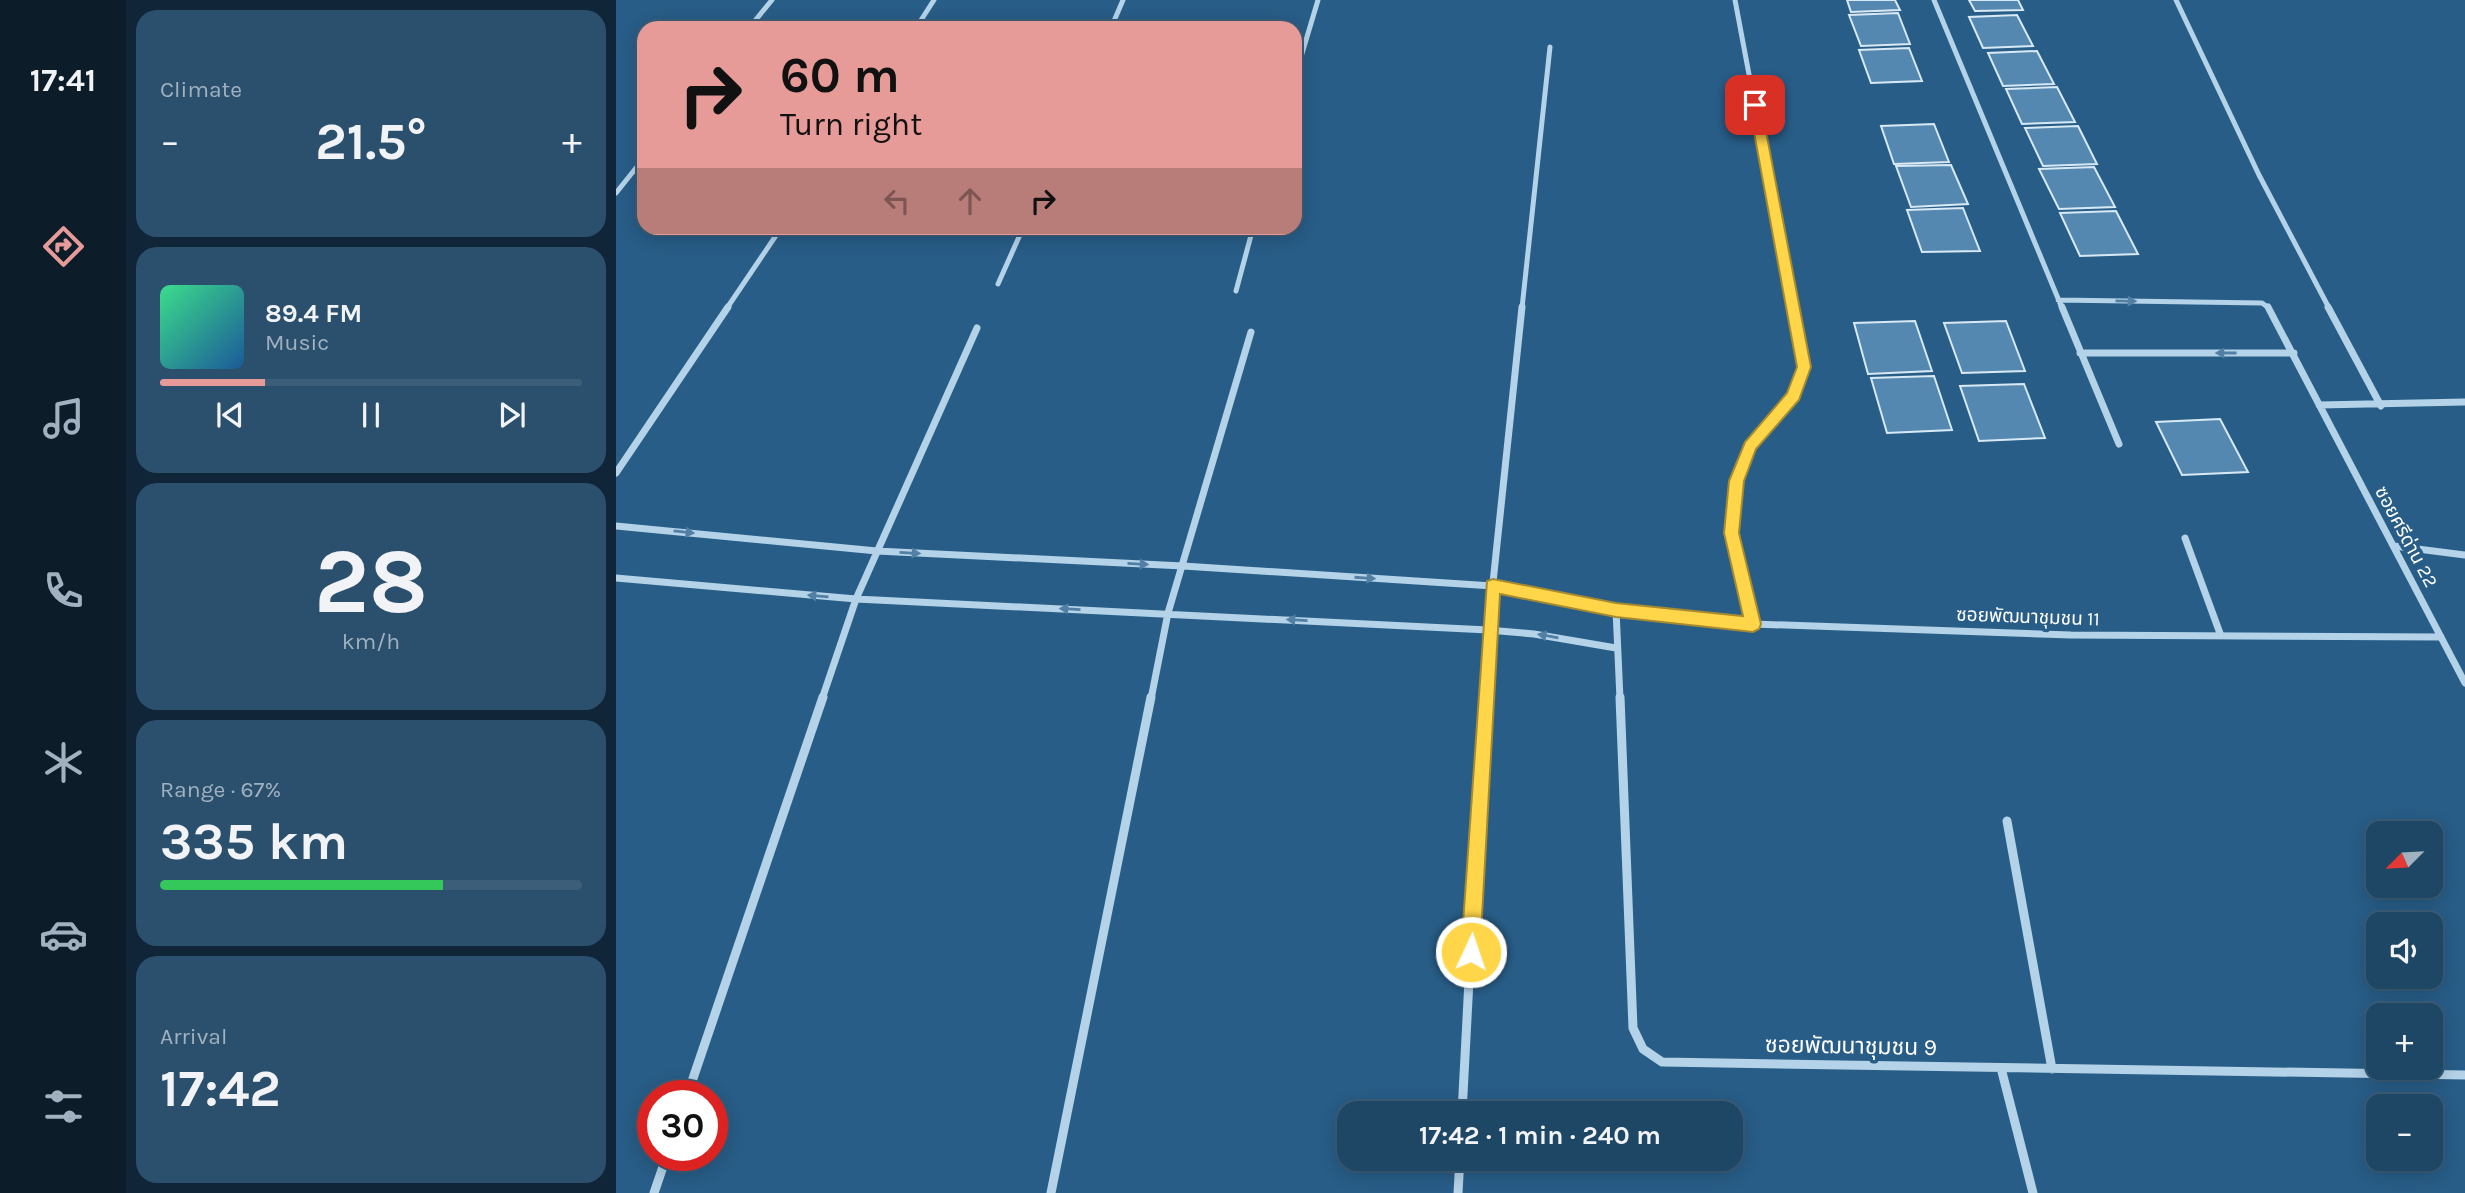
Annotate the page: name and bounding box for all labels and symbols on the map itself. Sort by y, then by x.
pin [1725,75,1785,135]
one-way arrow [2115,295,2137,307]
one-way arrow [2214,347,2236,359]
street label: ซอยศรีด่าน 22 [2370,482,2443,591]
one-way arrow [673,527,695,538]
one-way arrow [900,548,922,559]
one-way arrow [1127,559,1149,570]
one-way arrow [1354,572,1376,583]
one-way arrow [807,590,829,601]
one-way arrow [1059,603,1081,614]
street label: ซอยพัฒนาชุมชน 11 [1956,603,2100,631]
one-way arrow [1286,614,1308,625]
one-way arrow [1537,631,1559,642]
north arrow [2366,821,2443,898]
position arrow [1434,915,1508,989]
street label: ซอยพัฒนาชุมชน 9 [1765,1031,1937,1061]
speed limit sign: 30 [637,1080,728,1171]

